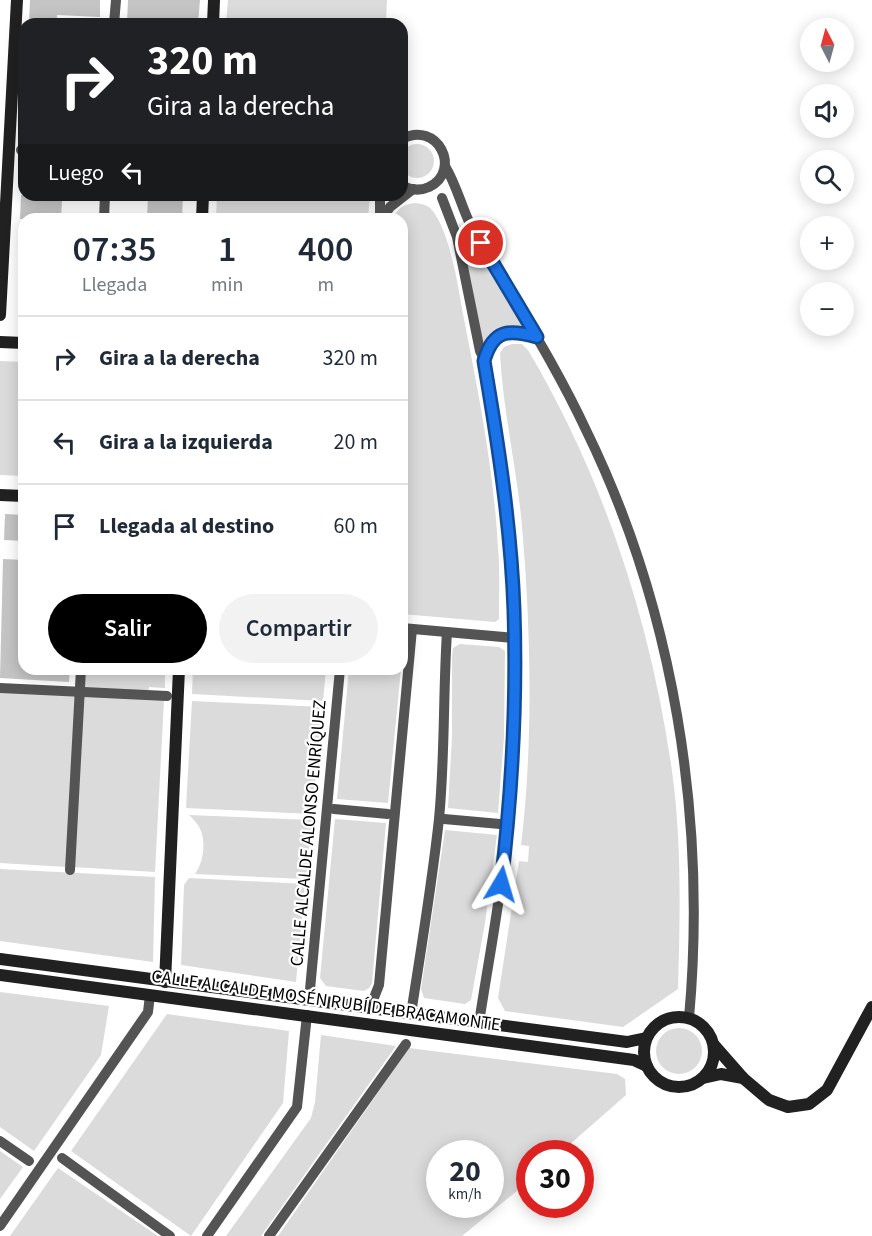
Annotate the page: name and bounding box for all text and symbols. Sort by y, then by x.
north arrow [800,18,854,72]
map controls [800,18,854,336]
text: 320 m [147,31,258,91]
icon: right [48,42,126,120]
button: sound [800,84,854,138]
text: Gira a la derecha [147,87,334,126]
button: search [800,150,854,204]
icon: left [116,156,149,189]
text: Luego [48,157,104,189]
button: + [800,216,854,270]
pin [455,217,506,268]
text: 07:35 [73,224,156,275]
text: 1 [218,224,236,275]
text: 400 [298,224,353,275]
icon: arrive [464,226,497,259]
text: Llegada [82,271,147,299]
text: min [211,271,243,299]
text: m [317,271,334,299]
button: − [800,282,854,336]
icon: right [48,342,81,375]
text: Gira a la derecha [99,342,260,374]
text: 320 m [323,342,378,374]
icon: left [48,426,81,459]
text: Gira a la izquierda [99,426,273,458]
text: 20 m [333,426,378,458]
icon: arrive [48,510,81,543]
text: Llegada al destino [99,510,274,542]
text: 60 m [333,510,378,542]
button: Salir [48,594,207,663]
button: Compartir [219,594,378,663]
street label: CALLE ALCALDE ALONSO ENRÍQUEZ [284,699,333,967]
position arrow [469,852,533,916]
street label: CALLE ALCALDE MOSÉN RUBÍ DE BRACAMONTE [150,964,502,1037]
speed limit sign: 30 [516,1140,594,1218]
text: 20 [449,1150,481,1193]
text: km/h [448,1184,482,1205]

